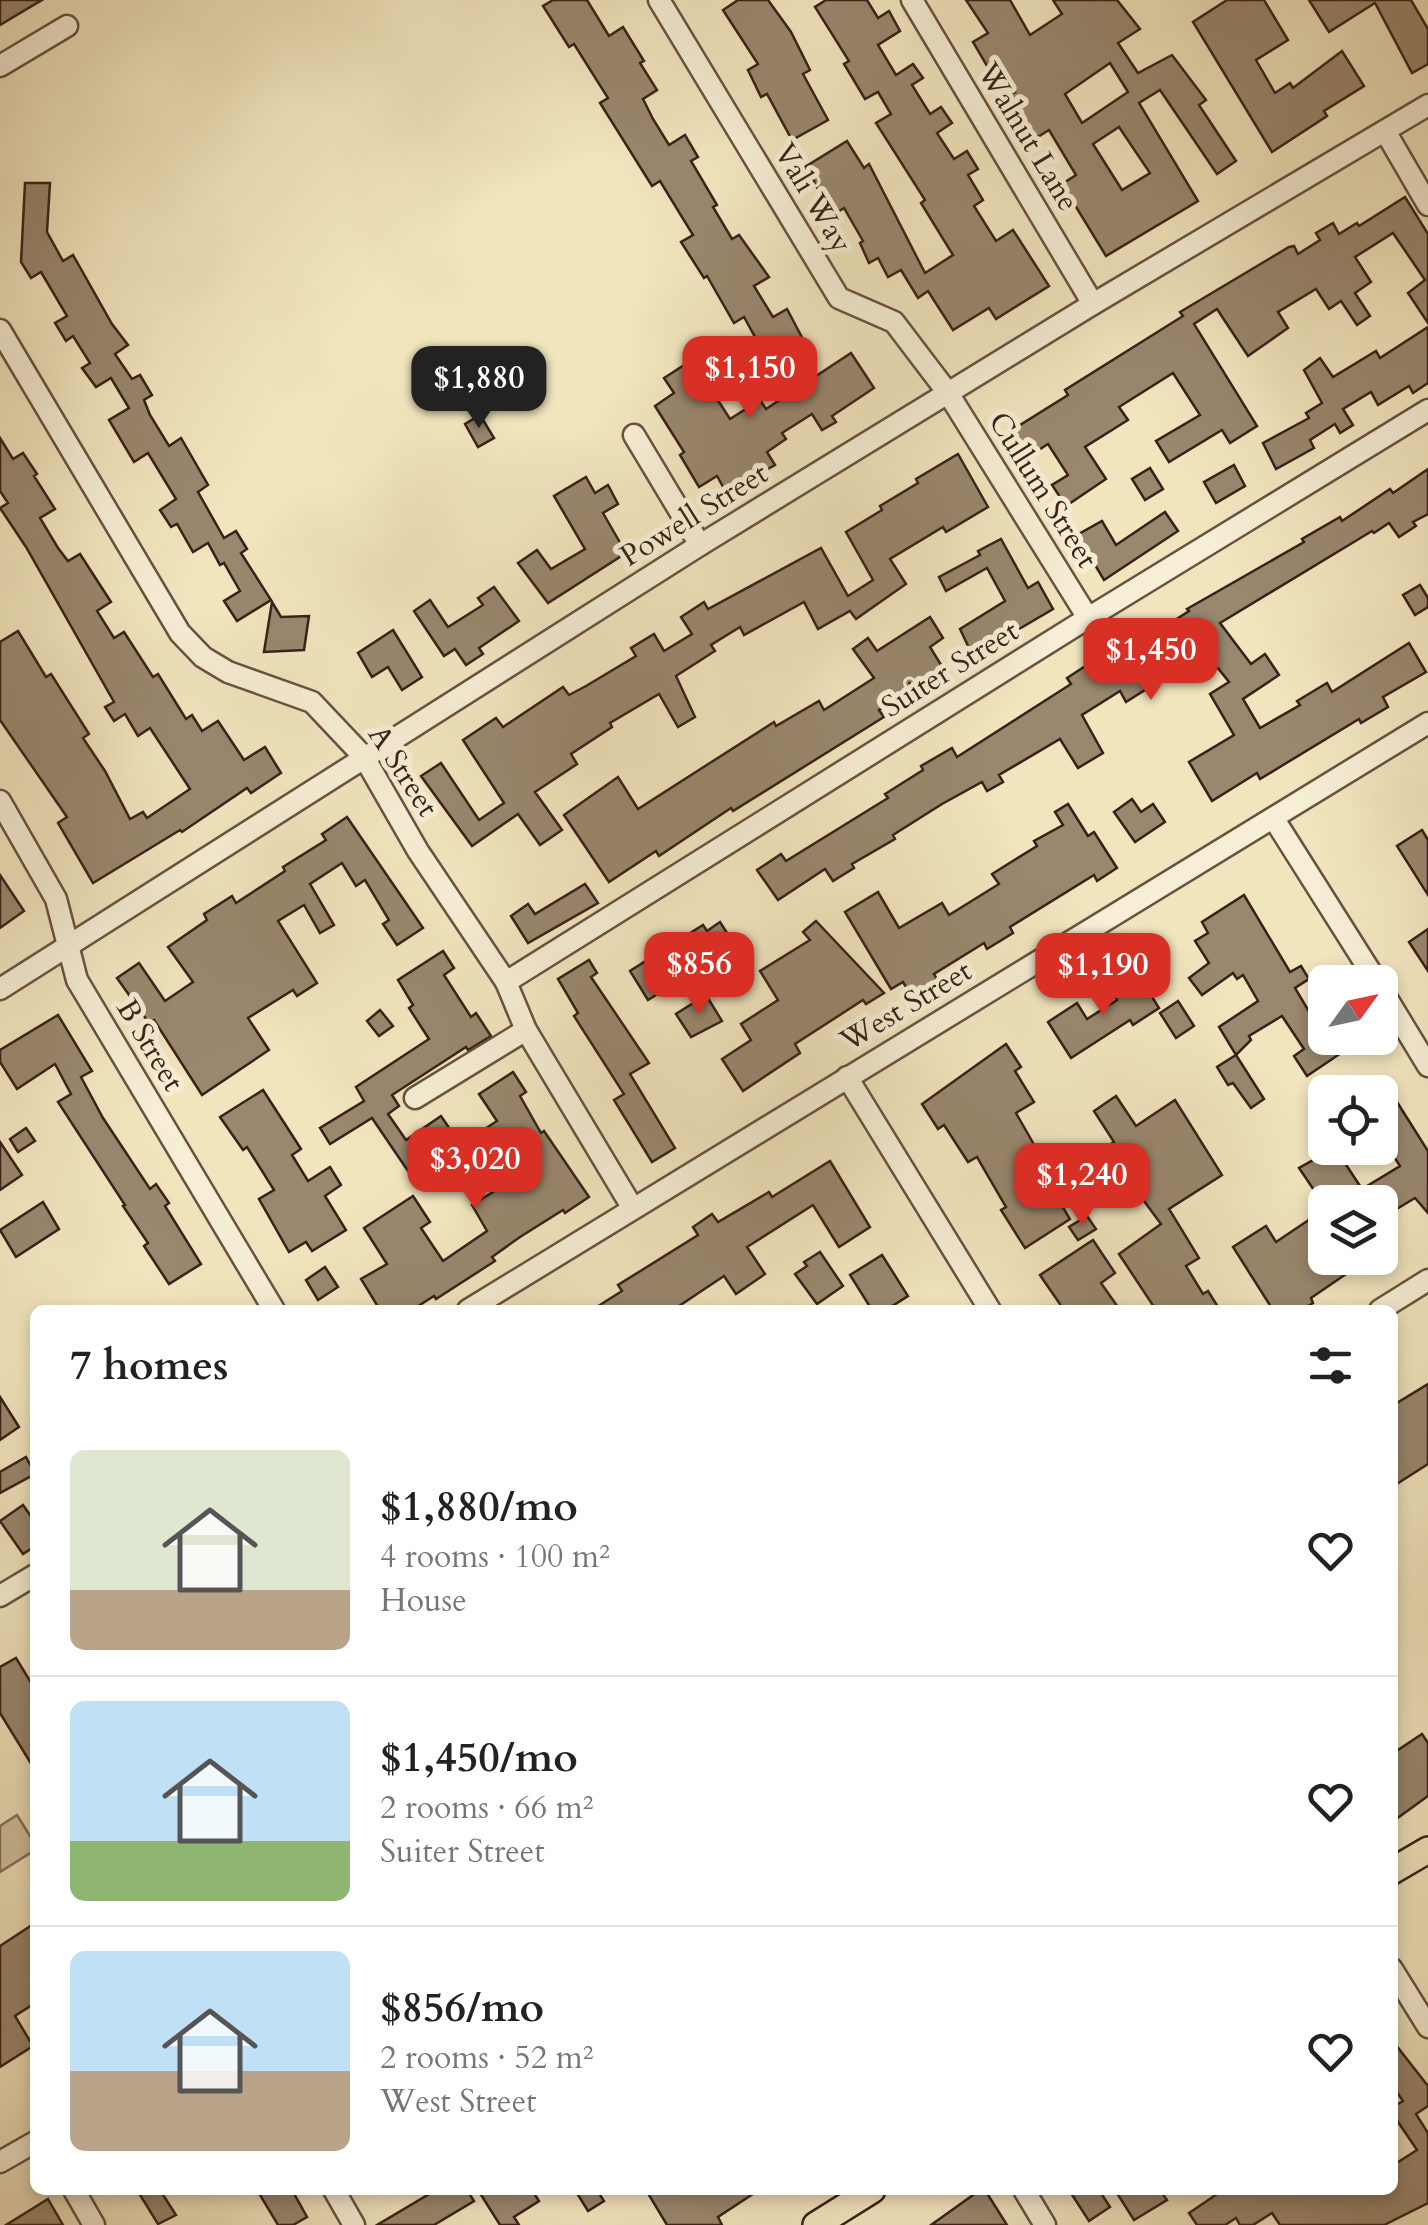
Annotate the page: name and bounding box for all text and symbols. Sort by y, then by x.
street label: Walnut Lane [967,54,1088,219]
street label: Vali Way [764,136,862,261]
pin: $1,150 [669,336,831,421]
pin: $1,880 [398,346,560,431]
text: $1,150 [704,346,796,390]
text: $1,880 [433,356,525,400]
street label: Cullum Street [979,404,1107,576]
street label: Powell Street [612,453,776,577]
street label: Suiter Street [874,610,1027,727]
pin: $1,450 [1070,618,1232,703]
text: $1,450 [1105,628,1197,672]
street label: A Street [358,717,448,825]
pin: $856 [640,932,758,1017]
pin: $1,190 [1022,933,1184,1018]
text: $856 [666,942,732,986]
text: $1,190 [1057,943,1149,987]
street label: West Street [832,950,980,1062]
north arrow [1308,965,1398,1055]
map controls [1308,965,1398,1275]
street label: B Street [107,991,194,1099]
button: locate [1308,1075,1398,1165]
pin: $3,020 [394,1127,556,1212]
text: $3,020 [429,1137,521,1181]
pin: $1,240 [1001,1143,1163,1228]
text: $1,240 [1036,1153,1128,1197]
button: layers [1308,1185,1398,1275]
text: 7 homes [70,1337,228,1394]
icon: filters [1303,1338,1358,1393]
text: $1,880/mo [380,1478,578,1535]
icon: home [150,1490,270,1610]
icon: heart [1303,1523,1358,1578]
text: 4 rooms · 100 m² [380,1535,610,1579]
text: House [380,1579,467,1623]
text: $1,450/mo [380,1729,578,1786]
icon: home [150,1741,270,1861]
icon: heart [1303,1774,1358,1829]
text: 2 rooms · 66 m² [380,1786,593,1830]
text: Suiter Street [380,1830,544,1874]
text: $856/mo [380,1979,544,2036]
icon: home [150,1991,270,2111]
icon: heart [1303,2024,1358,2079]
text: 2 rooms · 52 m² [380,2036,593,2080]
text: West Street [380,2080,536,2124]

